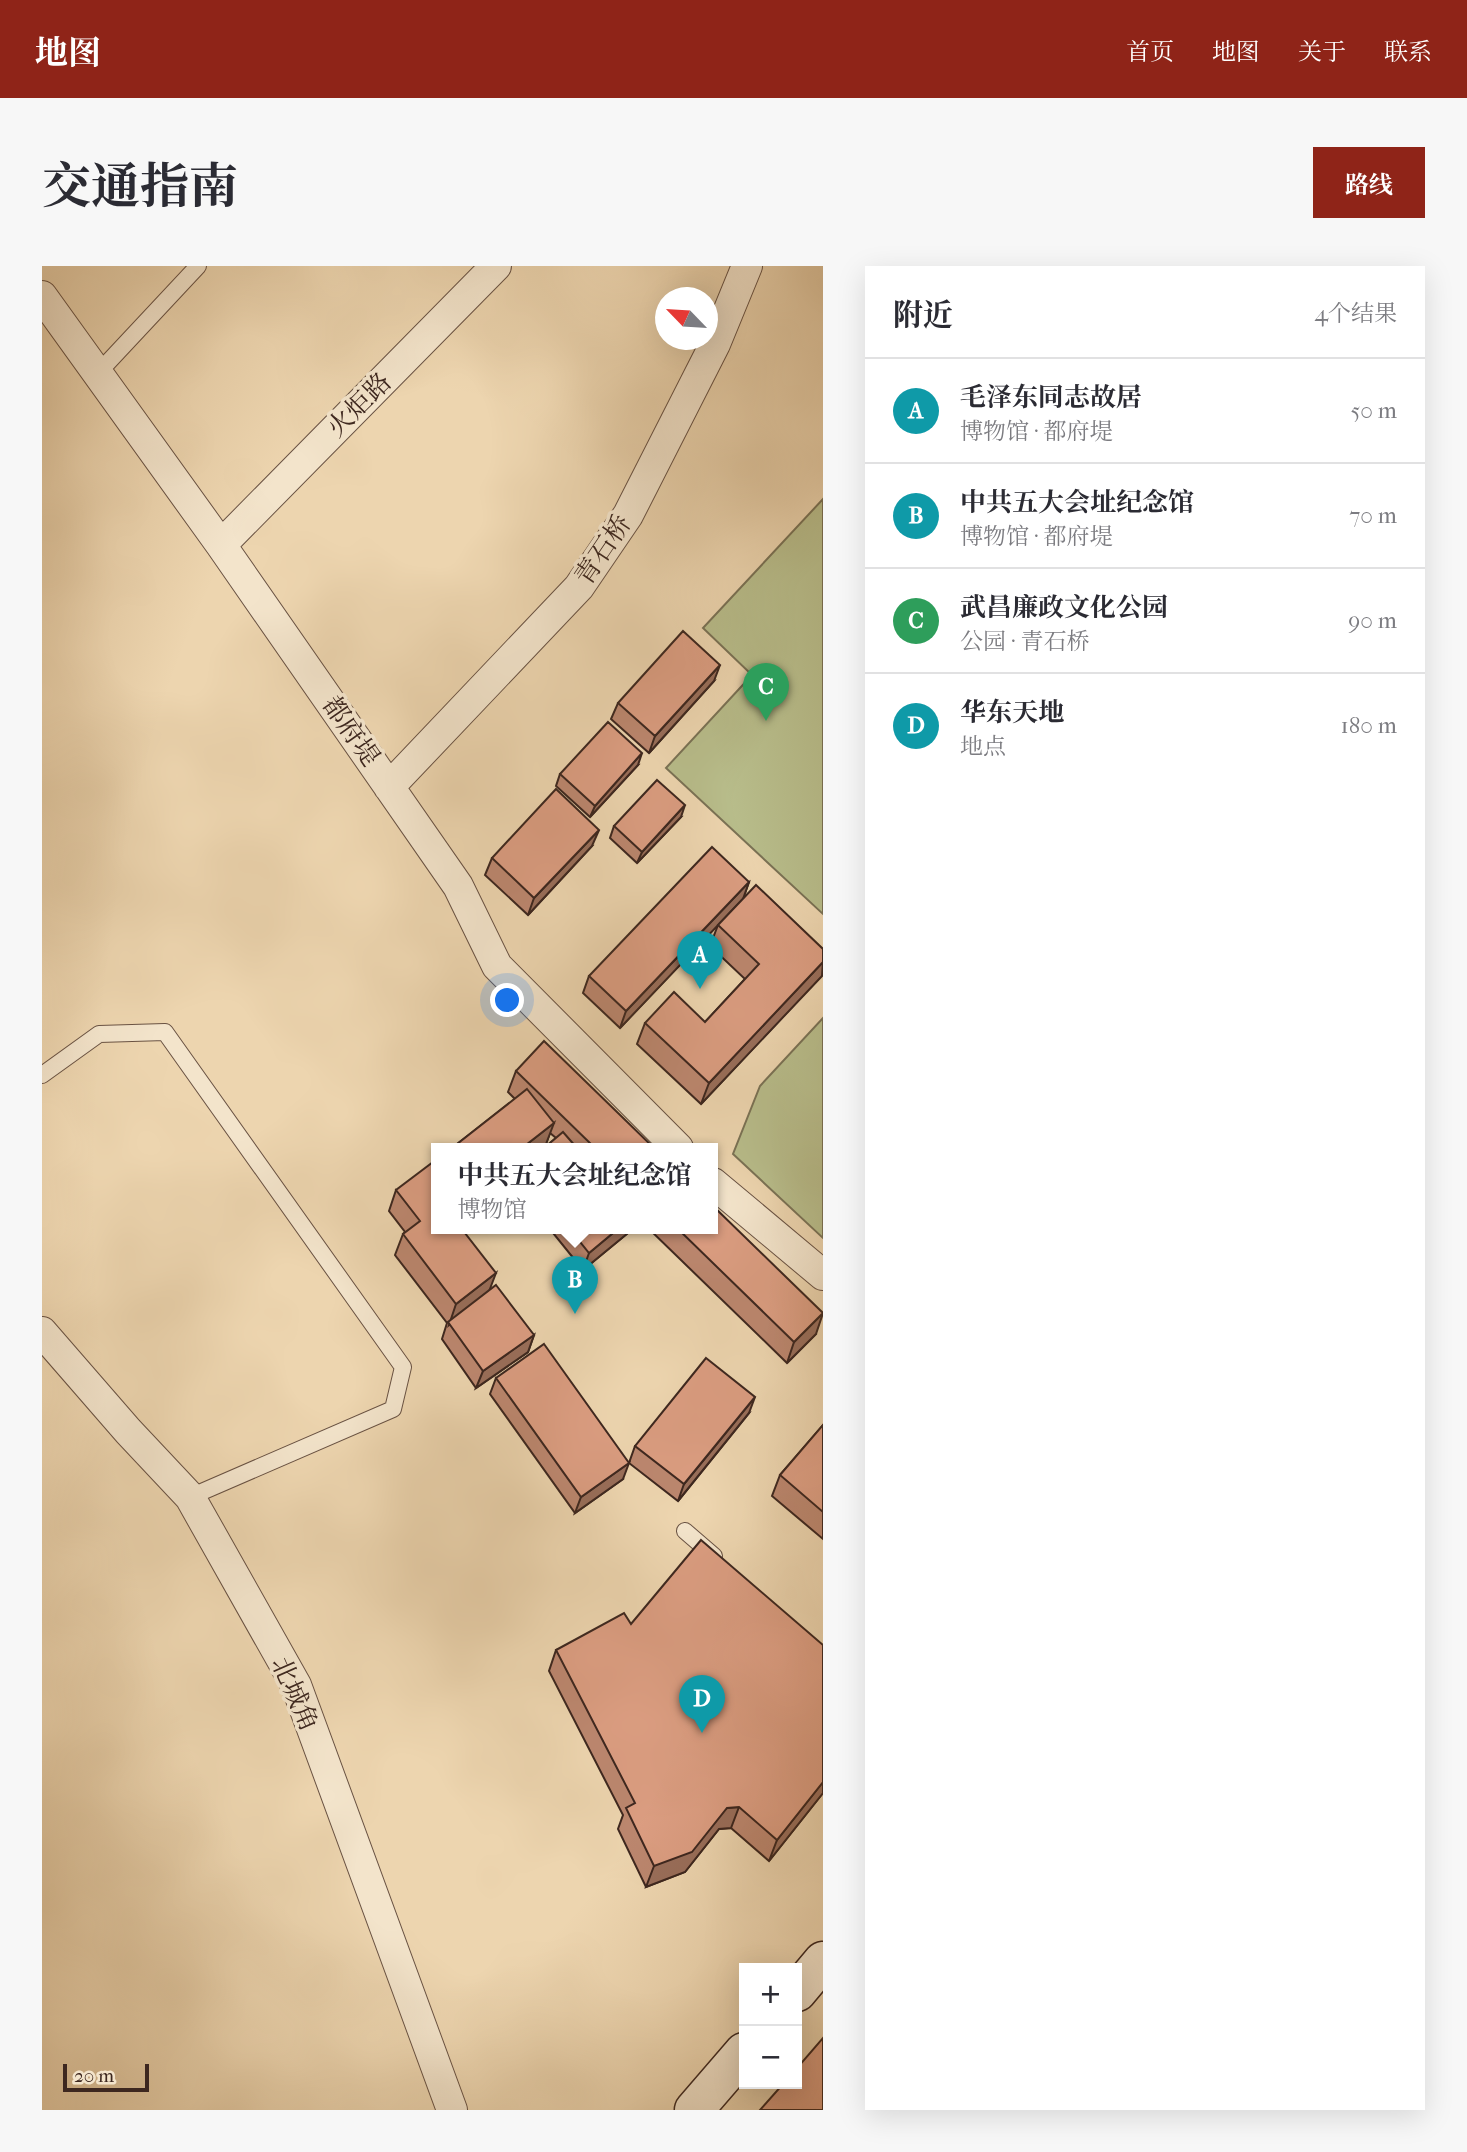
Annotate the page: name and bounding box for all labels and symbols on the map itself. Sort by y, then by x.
north arrow [655,287,718,350]
street label: 火炬路 [320,366,398,444]
street label: 青石桥 [568,509,638,591]
pin: C [743,663,789,721]
street label: 都府堤 [316,690,386,772]
pin: A [677,931,723,989]
your location [490,983,524,1017]
pin: B [552,1256,598,1314]
street label: 北城角 [265,1652,325,1736]
pin: D [679,1675,725,1733]
scale bar [63,2061,149,2093]

